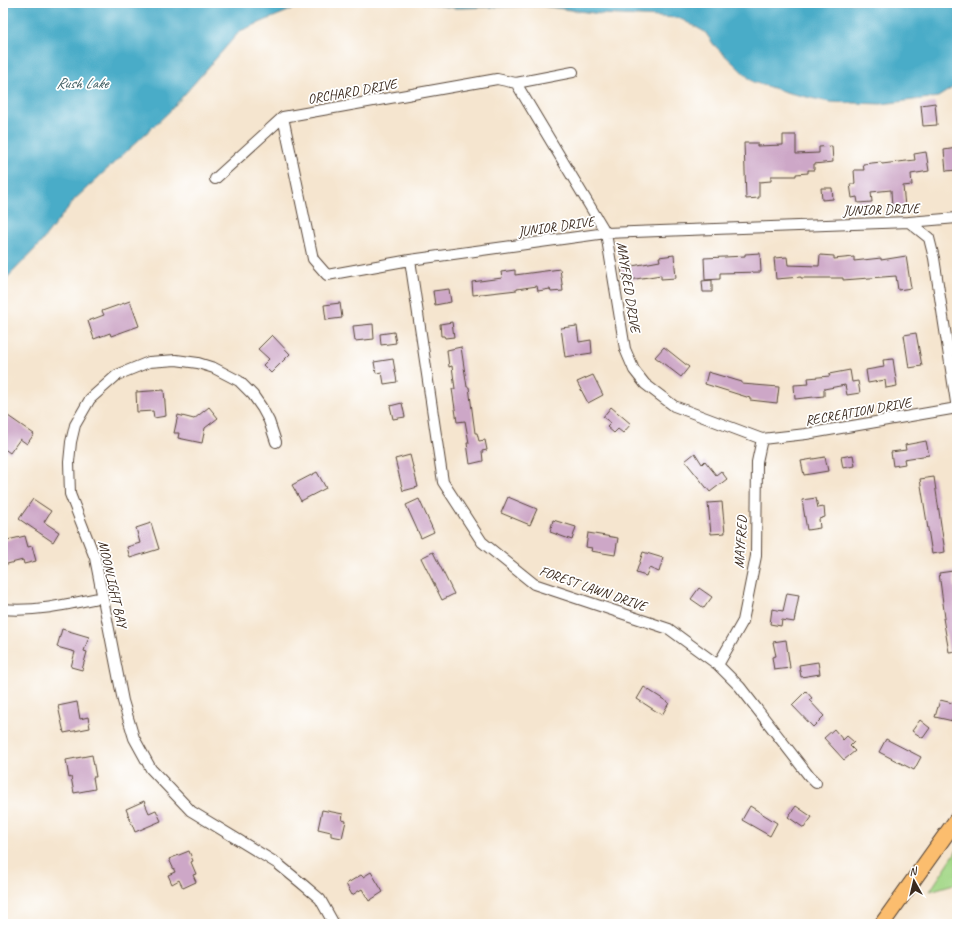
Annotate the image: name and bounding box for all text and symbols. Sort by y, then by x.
water label: Rush Lake [56,74,110,93]
street label: ORCHARD DRIVE [306,75,400,108]
street label: JUNIOR DRIVE [841,200,922,219]
street label: JUNIOR DRIVE [516,212,598,240]
street label: MAYFRED DRIVE [613,241,644,335]
street label: RECREATION DRIVE [804,394,914,429]
street label: MAYFRED [730,514,751,569]
street label: MOONLIGHT BAY [94,539,131,631]
street label: FOREST LAWN DRIVE [537,562,651,616]
north arrow [894,861,934,901]
text: N [908,863,919,879]

